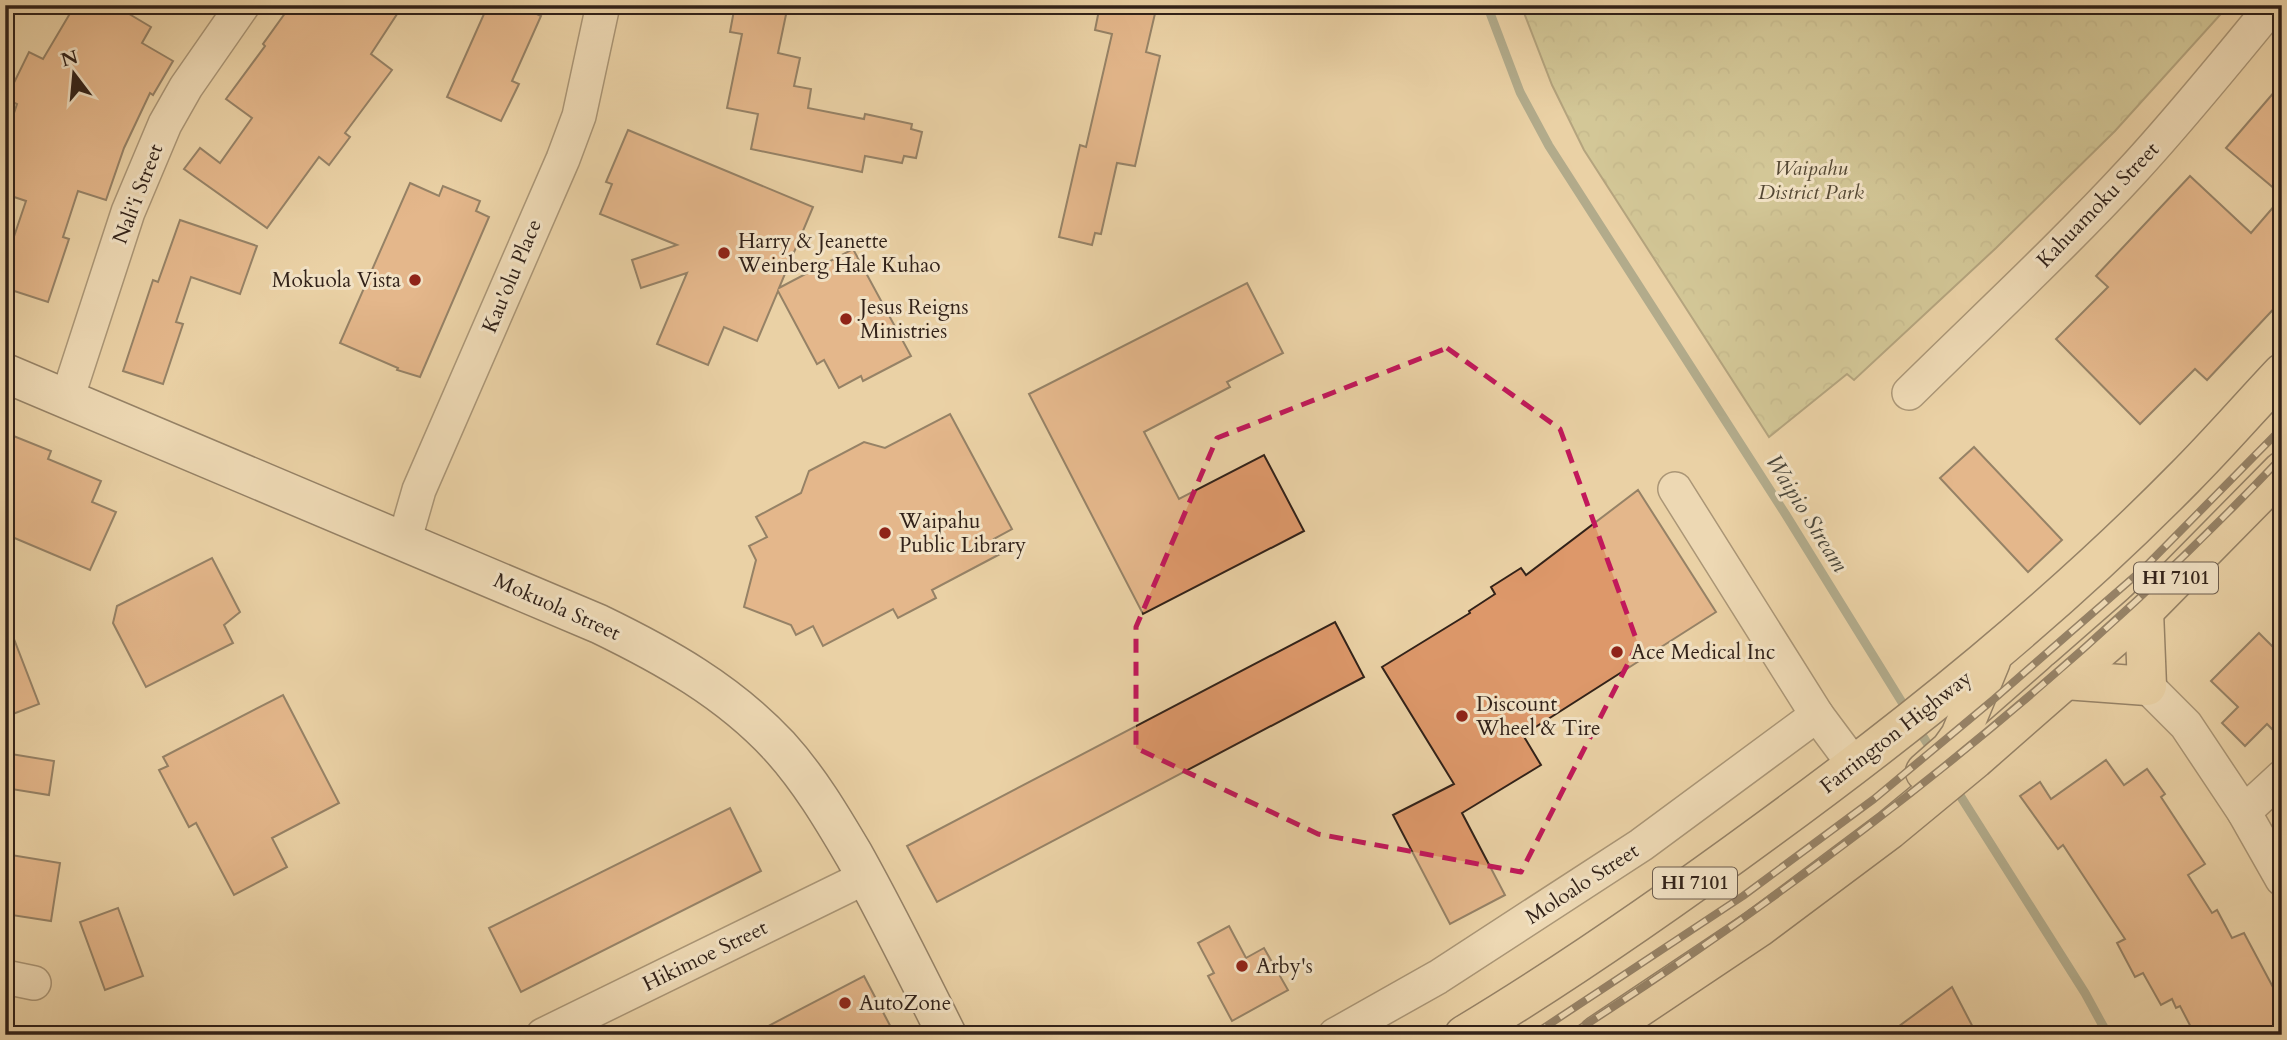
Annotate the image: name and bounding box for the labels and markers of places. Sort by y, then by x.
place label: Harry & Jeanette Weinberg Hale Kuhao [737,227,941,280]
marker: Harry & Jeanette Weinberg Hale Kuhao [716,245,732,261]
place label: Mokuola Vista [272,266,401,295]
marker: Mokuola Vista [407,272,423,288]
place label: Jesus Reigns Ministries [857,293,969,346]
marker: Jesus Reigns Ministries [838,311,854,327]
place label: Waipahu Public Library [898,507,1026,560]
marker: Waipahu Public Library [877,525,893,541]
place label: Ace Medical Inc [1631,638,1775,667]
marker: Ace Medical Inc [1609,644,1625,660]
place label: Discount Wheel & Tire [1475,690,1601,743]
marker: Discount Wheel & Tire [1454,708,1470,724]
place label: Arby's [1256,952,1313,981]
marker: Arby's [1234,958,1250,974]
place label: AutoZone [859,989,951,1018]
marker: AutoZone [837,995,853,1011]

